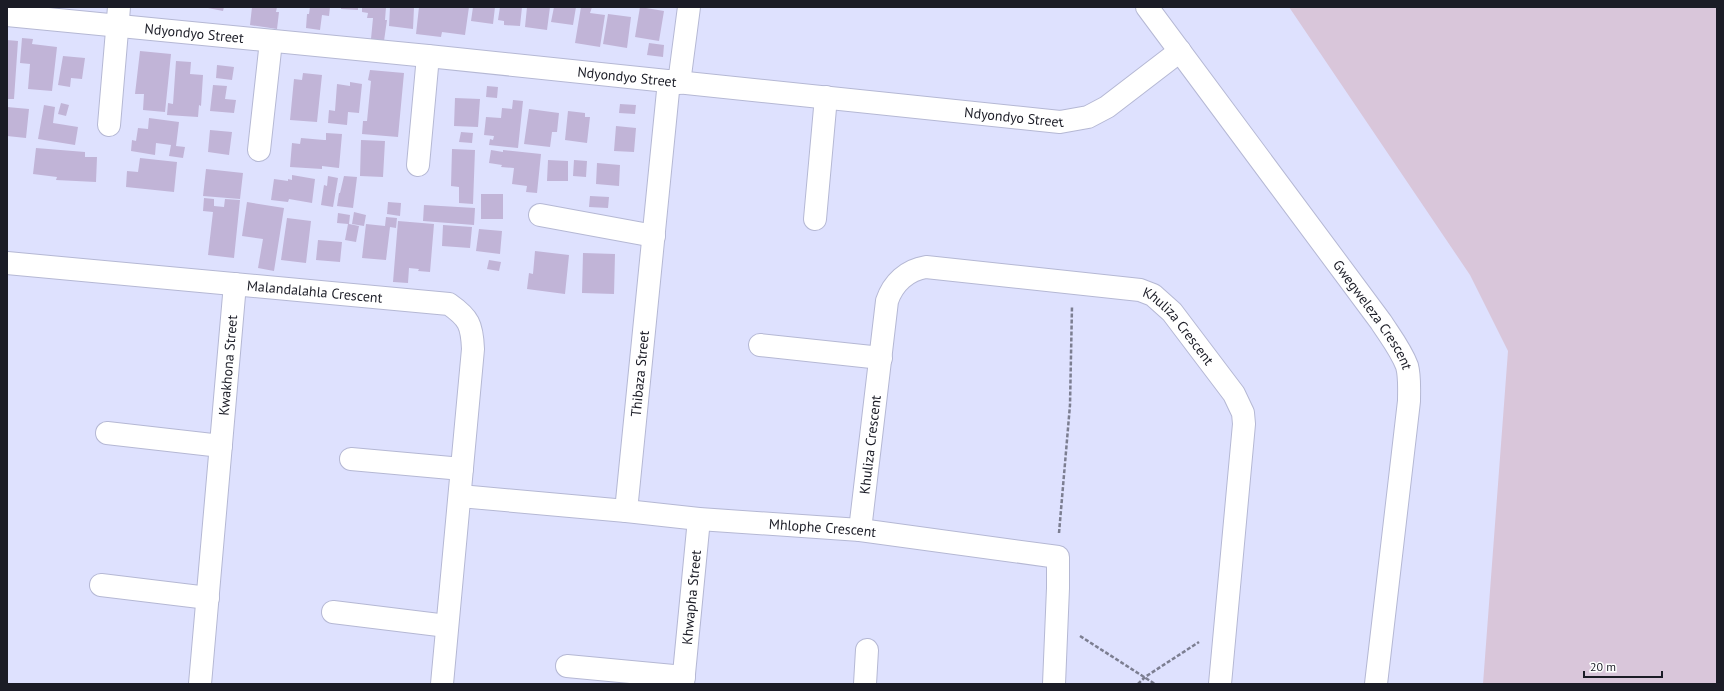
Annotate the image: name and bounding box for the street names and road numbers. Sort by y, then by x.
street label: Ndyondyo Street [144,19,245,47]
street label: Ndyondyo Street [576,63,678,91]
street label: Ndyondyo Street [963,103,1065,131]
street label: Gwegweleza Crescent [1329,256,1417,372]
street label: Malandalahla Crescent [246,276,383,307]
street label: Khuliza Crescent [1140,283,1218,369]
street label: Kwakhona Street [215,314,241,416]
street label: Thibaza Street [626,330,653,418]
street label: Khuliza Crescent [855,394,885,495]
street label: Mhlophe Crescent [768,515,878,541]
street label: Khwapha Street [678,549,705,646]

